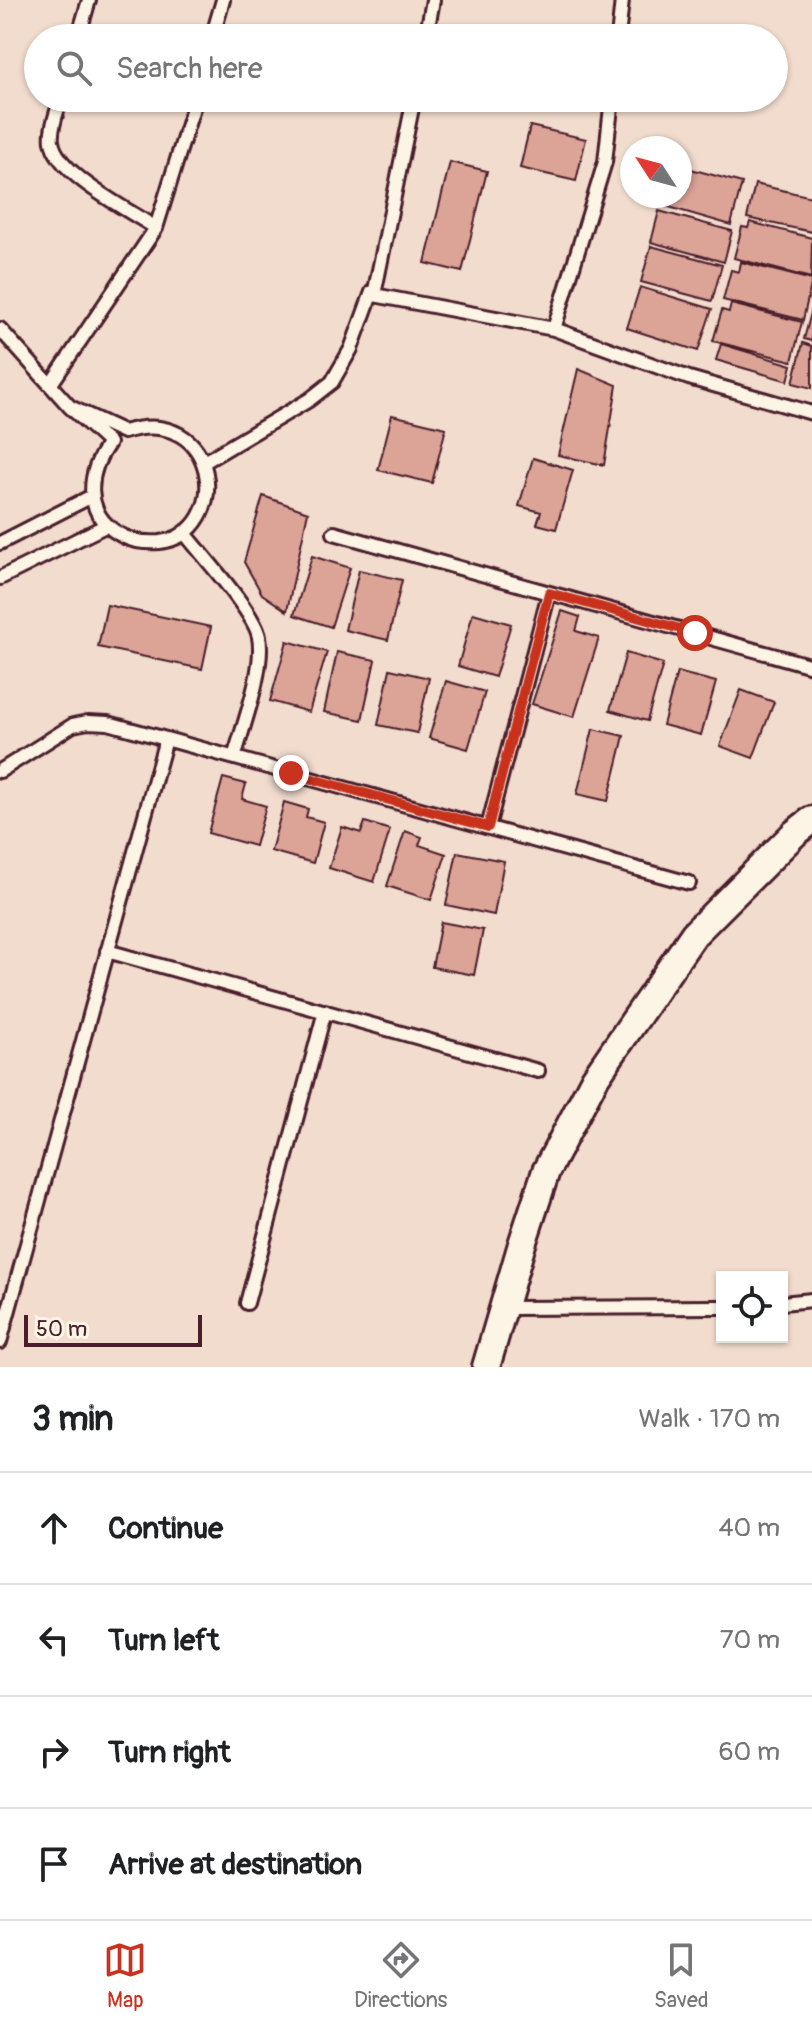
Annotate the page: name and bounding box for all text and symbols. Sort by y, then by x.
search box [24,24,788,112]
icon: search [52,46,96,90]
text: Search here [116,50,263,87]
north arrow [620,136,692,208]
route start [677,615,713,651]
route end [273,755,309,791]
map controls [716,1271,788,1343]
button: locate [716,1271,788,1343]
scale bar [24,1311,202,1347]
text: 50 m [36,1315,87,1343]
text: 3 min [32,1398,114,1441]
text: Walk · 170 m [639,1403,780,1435]
icon: ahead [32,1506,76,1550]
text: Continue [108,1510,223,1547]
text: 40 m [718,1512,780,1544]
icon: left [32,1618,76,1662]
text: Turn left [108,1622,219,1659]
text: 70 m [720,1624,780,1656]
icon: right [32,1730,76,1774]
text: Turn right [108,1734,231,1771]
text: 60 m [718,1736,780,1768]
icon: arrive [32,1842,76,1886]
text: Arrive at destination [108,1846,362,1883]
tab: Map [103,1938,147,2014]
tab: Directions [354,1938,447,2014]
tab: Saved [654,1938,709,2014]

